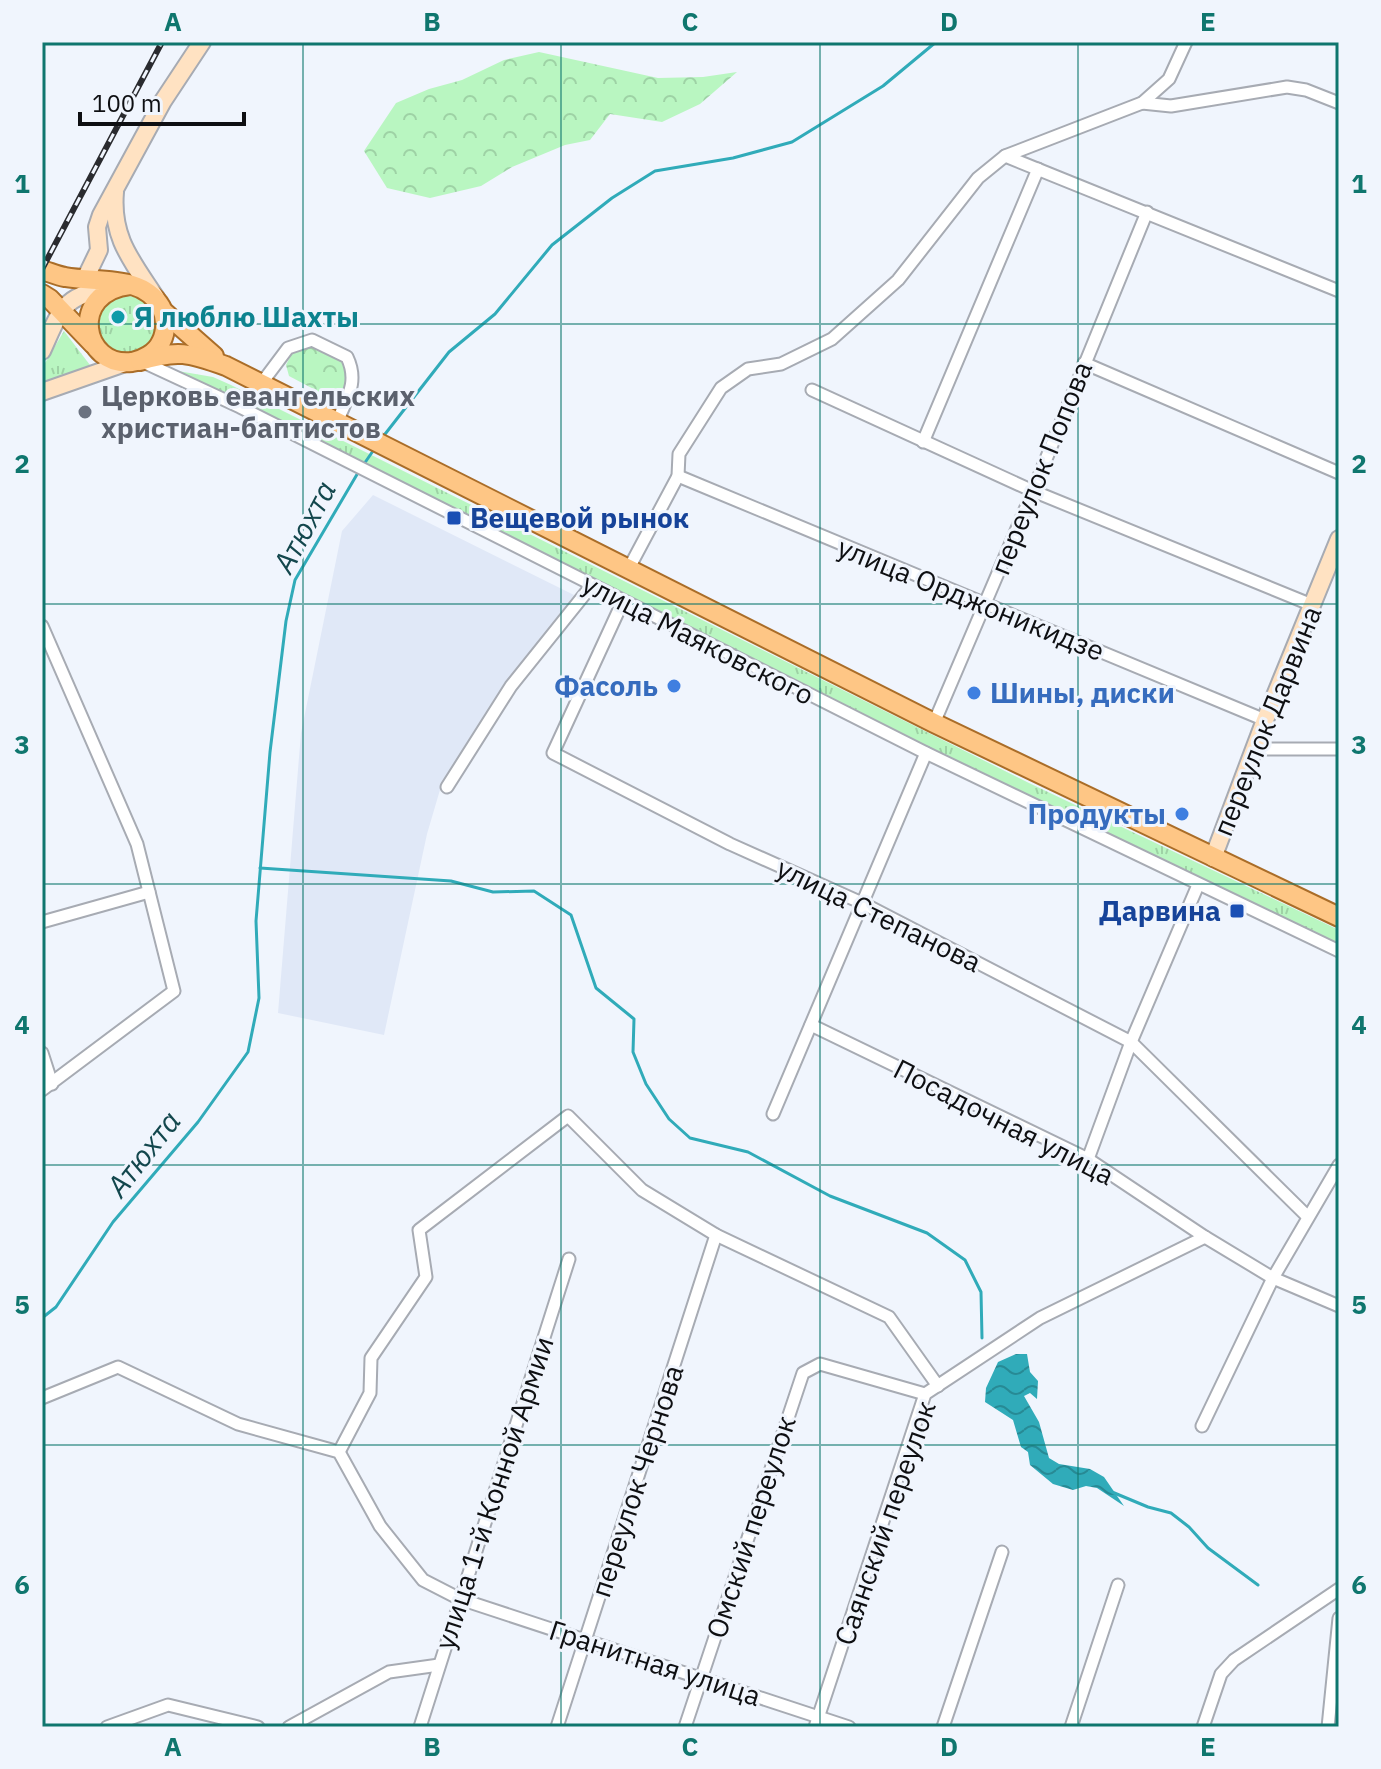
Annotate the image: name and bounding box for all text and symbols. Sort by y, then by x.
text: A [164,4,182,38]
text: B [423,4,441,38]
text: C [682,4,699,38]
text: D [940,4,958,38]
text: E [1200,4,1216,38]
scale bar [80,76,244,126]
text: 100 m [92,87,162,119]
text: 1 [14,166,30,200]
text: 1 [1351,166,1367,200]
place label: Я люблю Шахты [134,298,359,335]
marker: Я люблю Шахты [109,308,127,326]
street label: переулок Попова [981,356,1100,580]
place label: Церковь евангельских христиан-баптистов [101,377,415,446]
marker: Церковь евангельских христиан-баптистов [76,403,94,421]
text: 2 [14,446,30,480]
text: 2 [1351,446,1367,480]
water label: Атюхта [263,473,344,580]
place label: Вещевой рынок [470,499,689,536]
marker: Вещевой рынок [445,509,463,527]
street label: улица Орджоникидзе [832,528,1110,669]
street label: улица Маяковского [576,564,820,713]
street label: переулок Дарвина [1204,600,1330,841]
place label: Фасоль [554,667,658,704]
place label: Шины, диски [990,674,1175,711]
marker: Фасоль [665,677,683,695]
marker: Шины, диски [965,684,983,702]
text: 3 [14,727,30,761]
text: 3 [1351,727,1367,761]
place label: Продукты [1027,795,1166,832]
marker: Продукты [1173,805,1191,823]
street label: улица Степанова [771,849,988,980]
place label: Дарвина [1099,892,1221,929]
marker: Дарвина [1228,902,1246,920]
text: 4 [14,1007,30,1041]
text: 4 [1351,1007,1367,1041]
street label: Посадочная улица [888,1050,1121,1193]
water label: Атюхта [96,1102,189,1205]
text: 5 [14,1287,30,1321]
text: 5 [1351,1287,1367,1321]
street label: улица 1-й Конной Армии [425,1332,562,1654]
street label: переулок Чернова [582,1360,692,1602]
street label: Саянский переулок [825,1396,944,1650]
street label: Омский переулок [697,1411,804,1643]
text: 6 [14,1567,30,1601]
text: 6 [1351,1567,1367,1601]
street label: Гранитная улица [545,1611,766,1714]
text: A [164,1729,182,1763]
text: B [423,1729,441,1763]
text: C [682,1729,699,1763]
text: D [940,1729,958,1763]
text: E [1200,1729,1216,1763]

